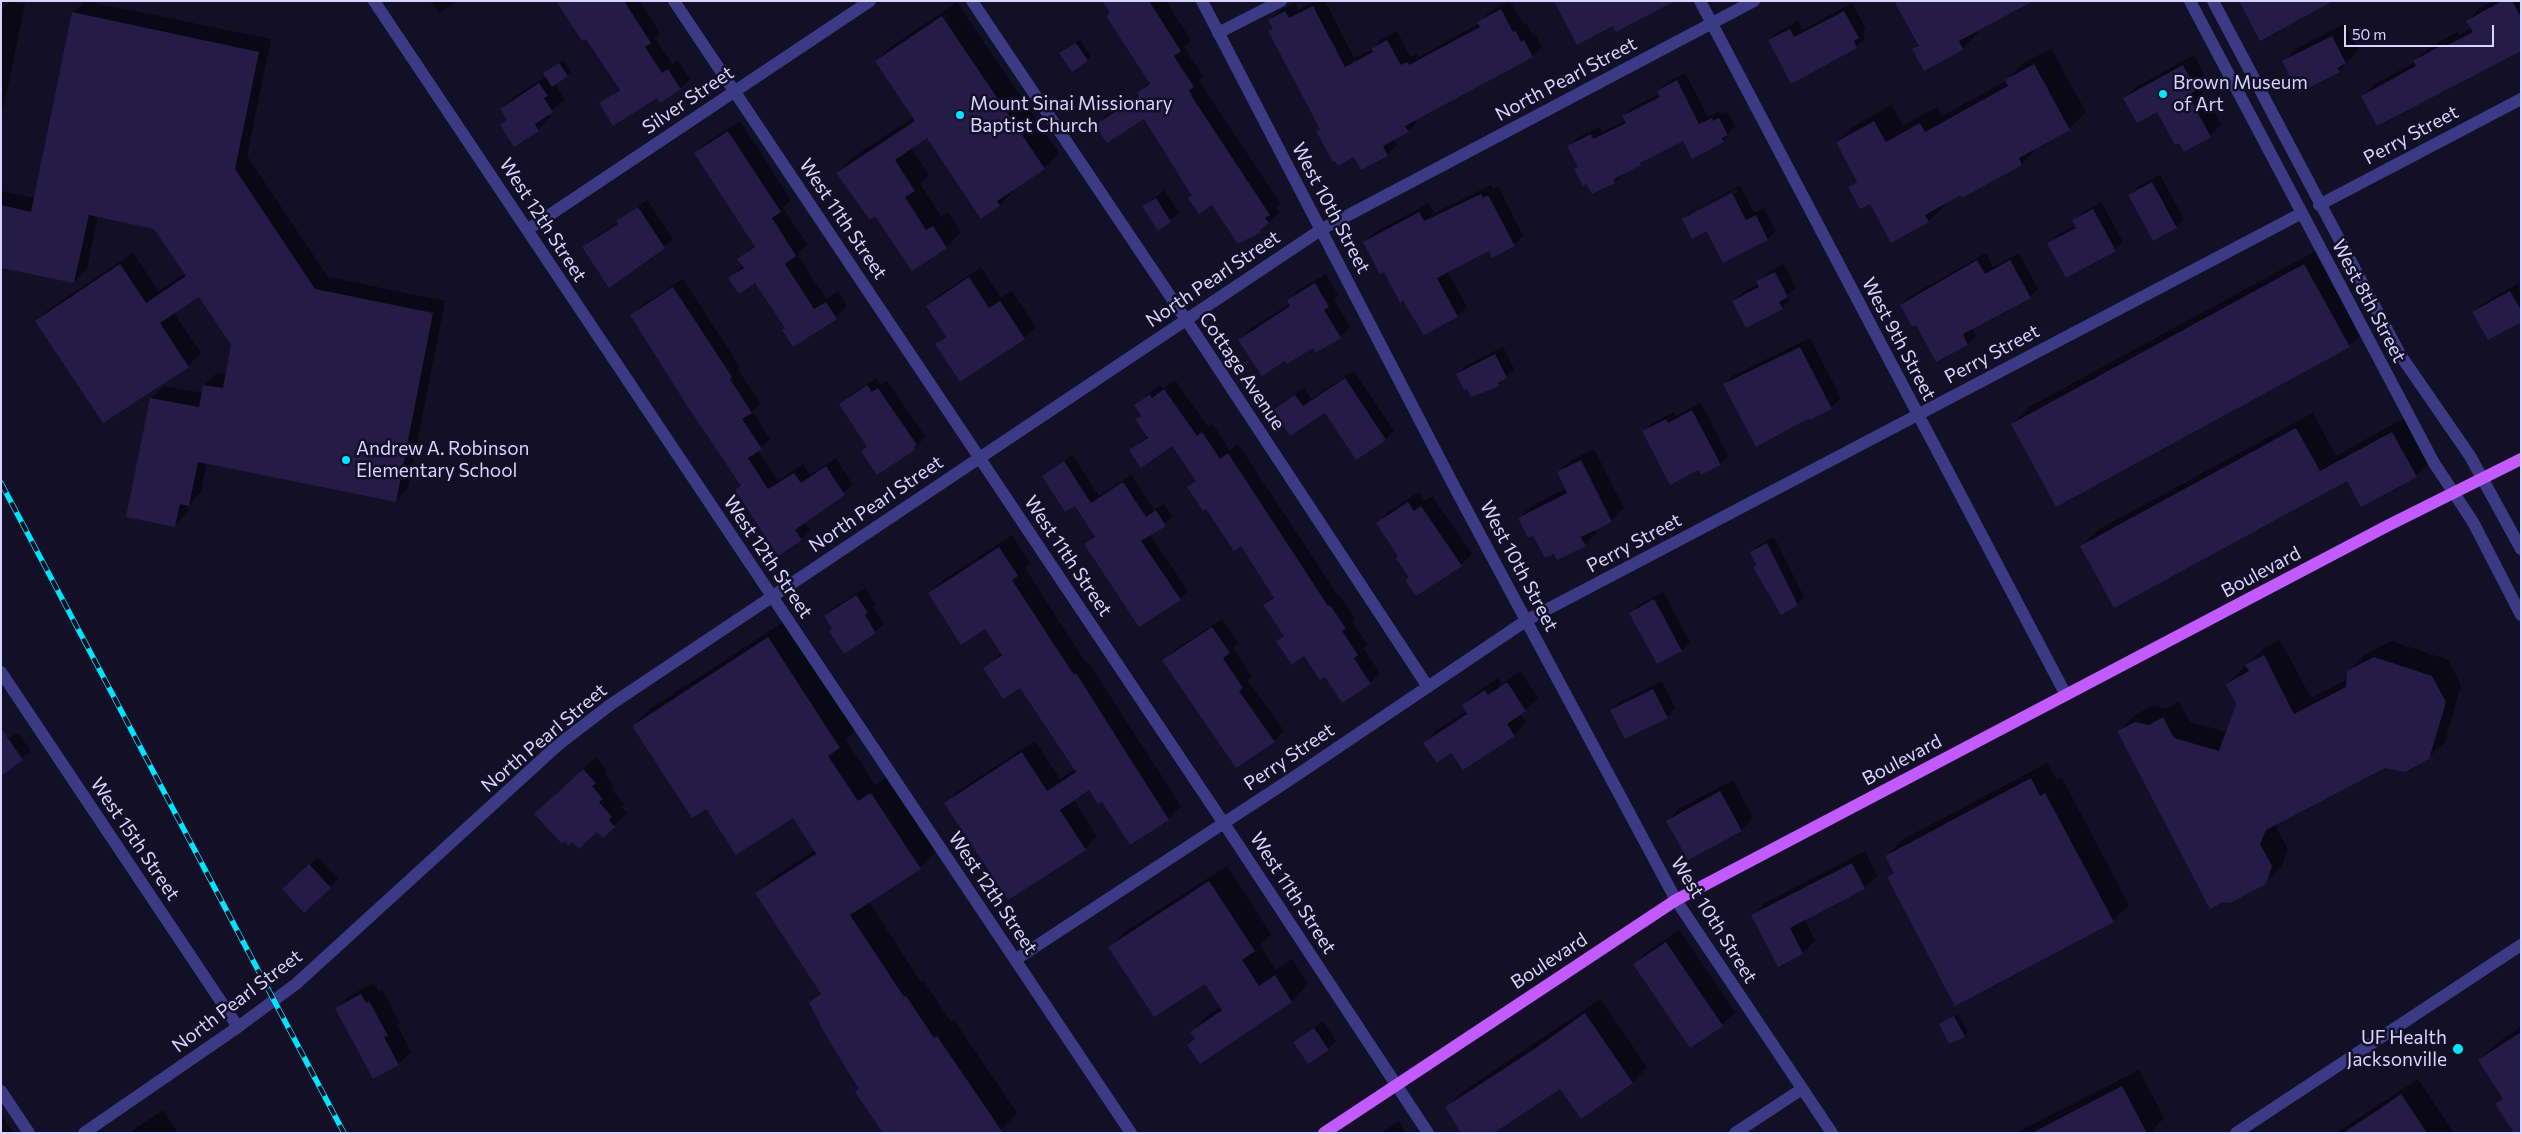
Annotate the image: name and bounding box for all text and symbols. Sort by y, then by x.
scale bar [2347,15,2497,47]
text: 50 m [2352,25,2386,43]
street label: North Pearl Street [1491,32,1641,126]
street label: Silver Street [638,61,738,139]
place label: Brown Museum of Art [2173,72,2308,116]
marker: Brown Museum of Art [2157,88,2169,100]
place label: Mount Sinai Missionary Baptist Church [970,93,1173,137]
street label: Perry Street [2360,101,2462,169]
marker: Mount Sinai Missionary Baptist Church [954,109,966,121]
street label: West 10th Street [1287,139,1375,277]
street label: West 12th Street [495,154,591,286]
street label: West 11th Street [794,154,892,284]
street label: North Pearl Street [1142,226,1284,332]
street label: West 8th Street [2327,236,2411,366]
street label: West 9th Street [1857,274,1941,404]
street label: Cottage Avenue [1194,308,1290,434]
street label: Perry Street [1941,320,2043,388]
place label: Andrew A. Robinson Elementary School [356,438,529,482]
street label: North Pearl Street [805,451,947,557]
marker: Andrew A. Robinson Elementary School [340,454,352,466]
street label: West 12th Street [719,491,817,623]
street label: West 11th Street [1019,491,1117,621]
street label: West 10th Street [1475,497,1563,635]
street label: Perry Street [1583,509,1685,577]
street label: Boulevard [2217,542,2305,602]
street label: North Pearl Street [477,679,611,797]
street label: Perry Street [1240,718,1338,796]
street label: Boulevard [1858,730,1946,790]
street label: West 15th Street [86,773,184,905]
street label: West 12th Street [944,827,1042,959]
street label: West 11th Street [1245,828,1341,958]
street label: West 10th Street [1666,853,1762,987]
street label: Boulevard [1506,928,1592,994]
street label: North Pearl Street [167,945,307,1057]
place label: UF Health Jacksonville [2347,1027,2447,1071]
marker: UF Health Jacksonville [2451,1042,2465,1056]

